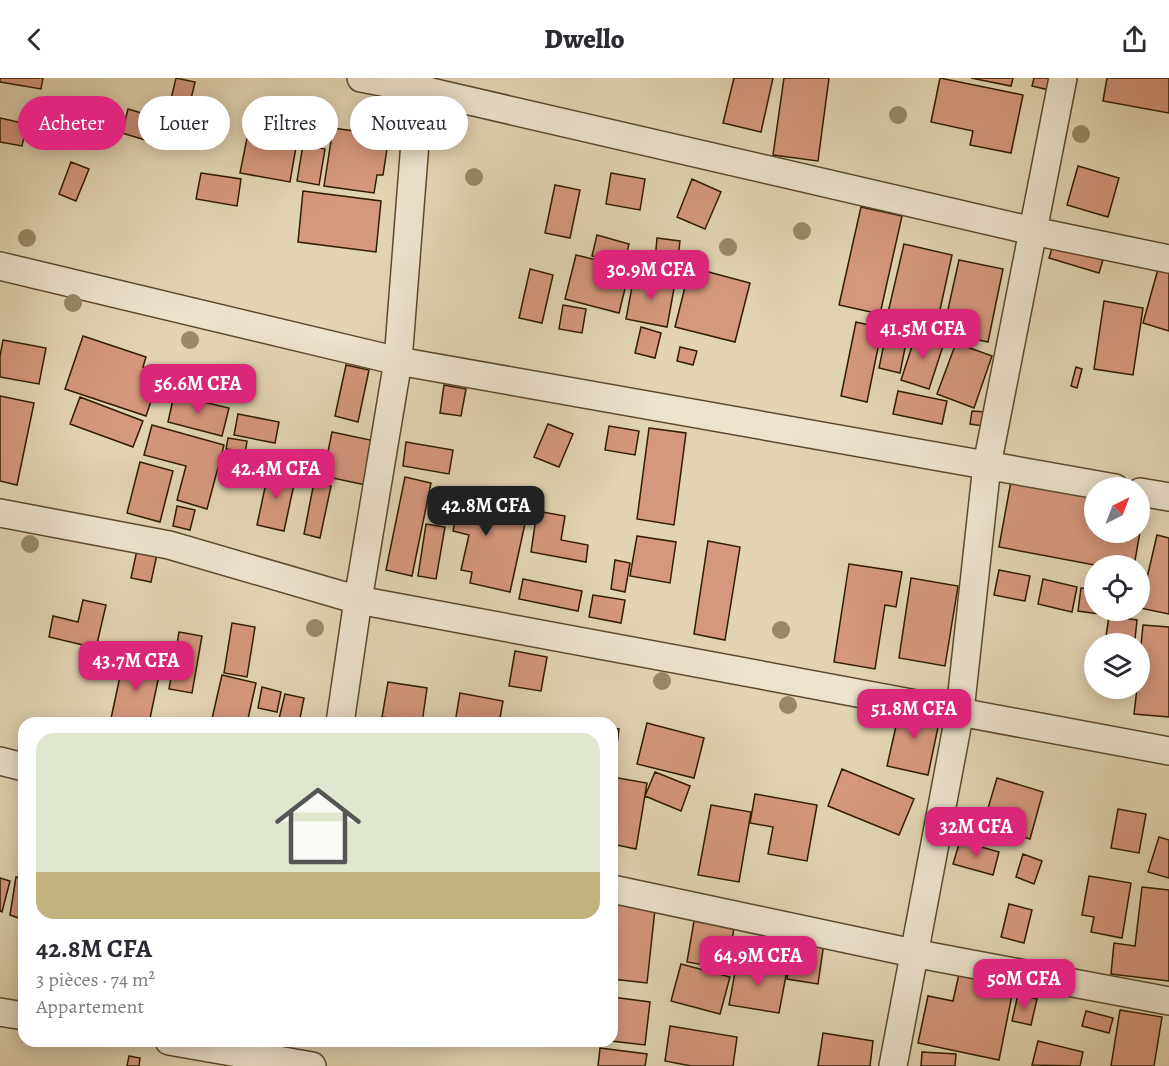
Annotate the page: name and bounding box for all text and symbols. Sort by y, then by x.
text: Dwello [544,21,625,57]
icon: back [18,23,51,56]
icon: share [1118,23,1151,56]
chip: Acheter [18,96,126,150]
chip: Louer [138,96,230,150]
chip: Filtres [242,96,338,150]
chip: Nouveau [350,96,468,150]
pin: 30.9M CFA [582,250,720,301]
text: 30.9M CFA [607,256,695,283]
pin: 41.5M CFA [854,309,992,360]
text: 41.5M CFA [880,315,966,342]
pin: 56.6M CFA [129,364,267,415]
text: 56.6M CFA [154,370,242,397]
pin: 42.4M CFA [207,449,345,500]
text: 42.4M CFA [232,455,320,482]
north arrow [1084,477,1150,543]
map controls [1084,477,1150,699]
pin: 42.8M CFA [417,486,555,537]
text: 42.8M CFA [441,492,531,519]
button: locate [1084,555,1150,621]
button: layers [1084,633,1150,699]
pin: 43.7M CFA [67,641,205,692]
text: 43.7M CFA [92,647,180,674]
pin: 51.8M CFA [845,689,983,740]
text: 51.8M CFA [871,695,957,722]
icon: home [264,772,372,880]
pin: 32M CFA [921,807,1031,858]
text: 32M CFA [939,813,1013,840]
text: 42.8M CFA [36,931,152,966]
pin: 64.9M CFA [689,936,827,987]
text: 64.9M CFA [714,942,802,969]
pin: 50M CFA [969,959,1079,1010]
text: 50M CFA [987,965,1061,992]
text: 3 pièces · 74 m² [36,966,155,993]
text: Appartement [36,993,144,1020]

